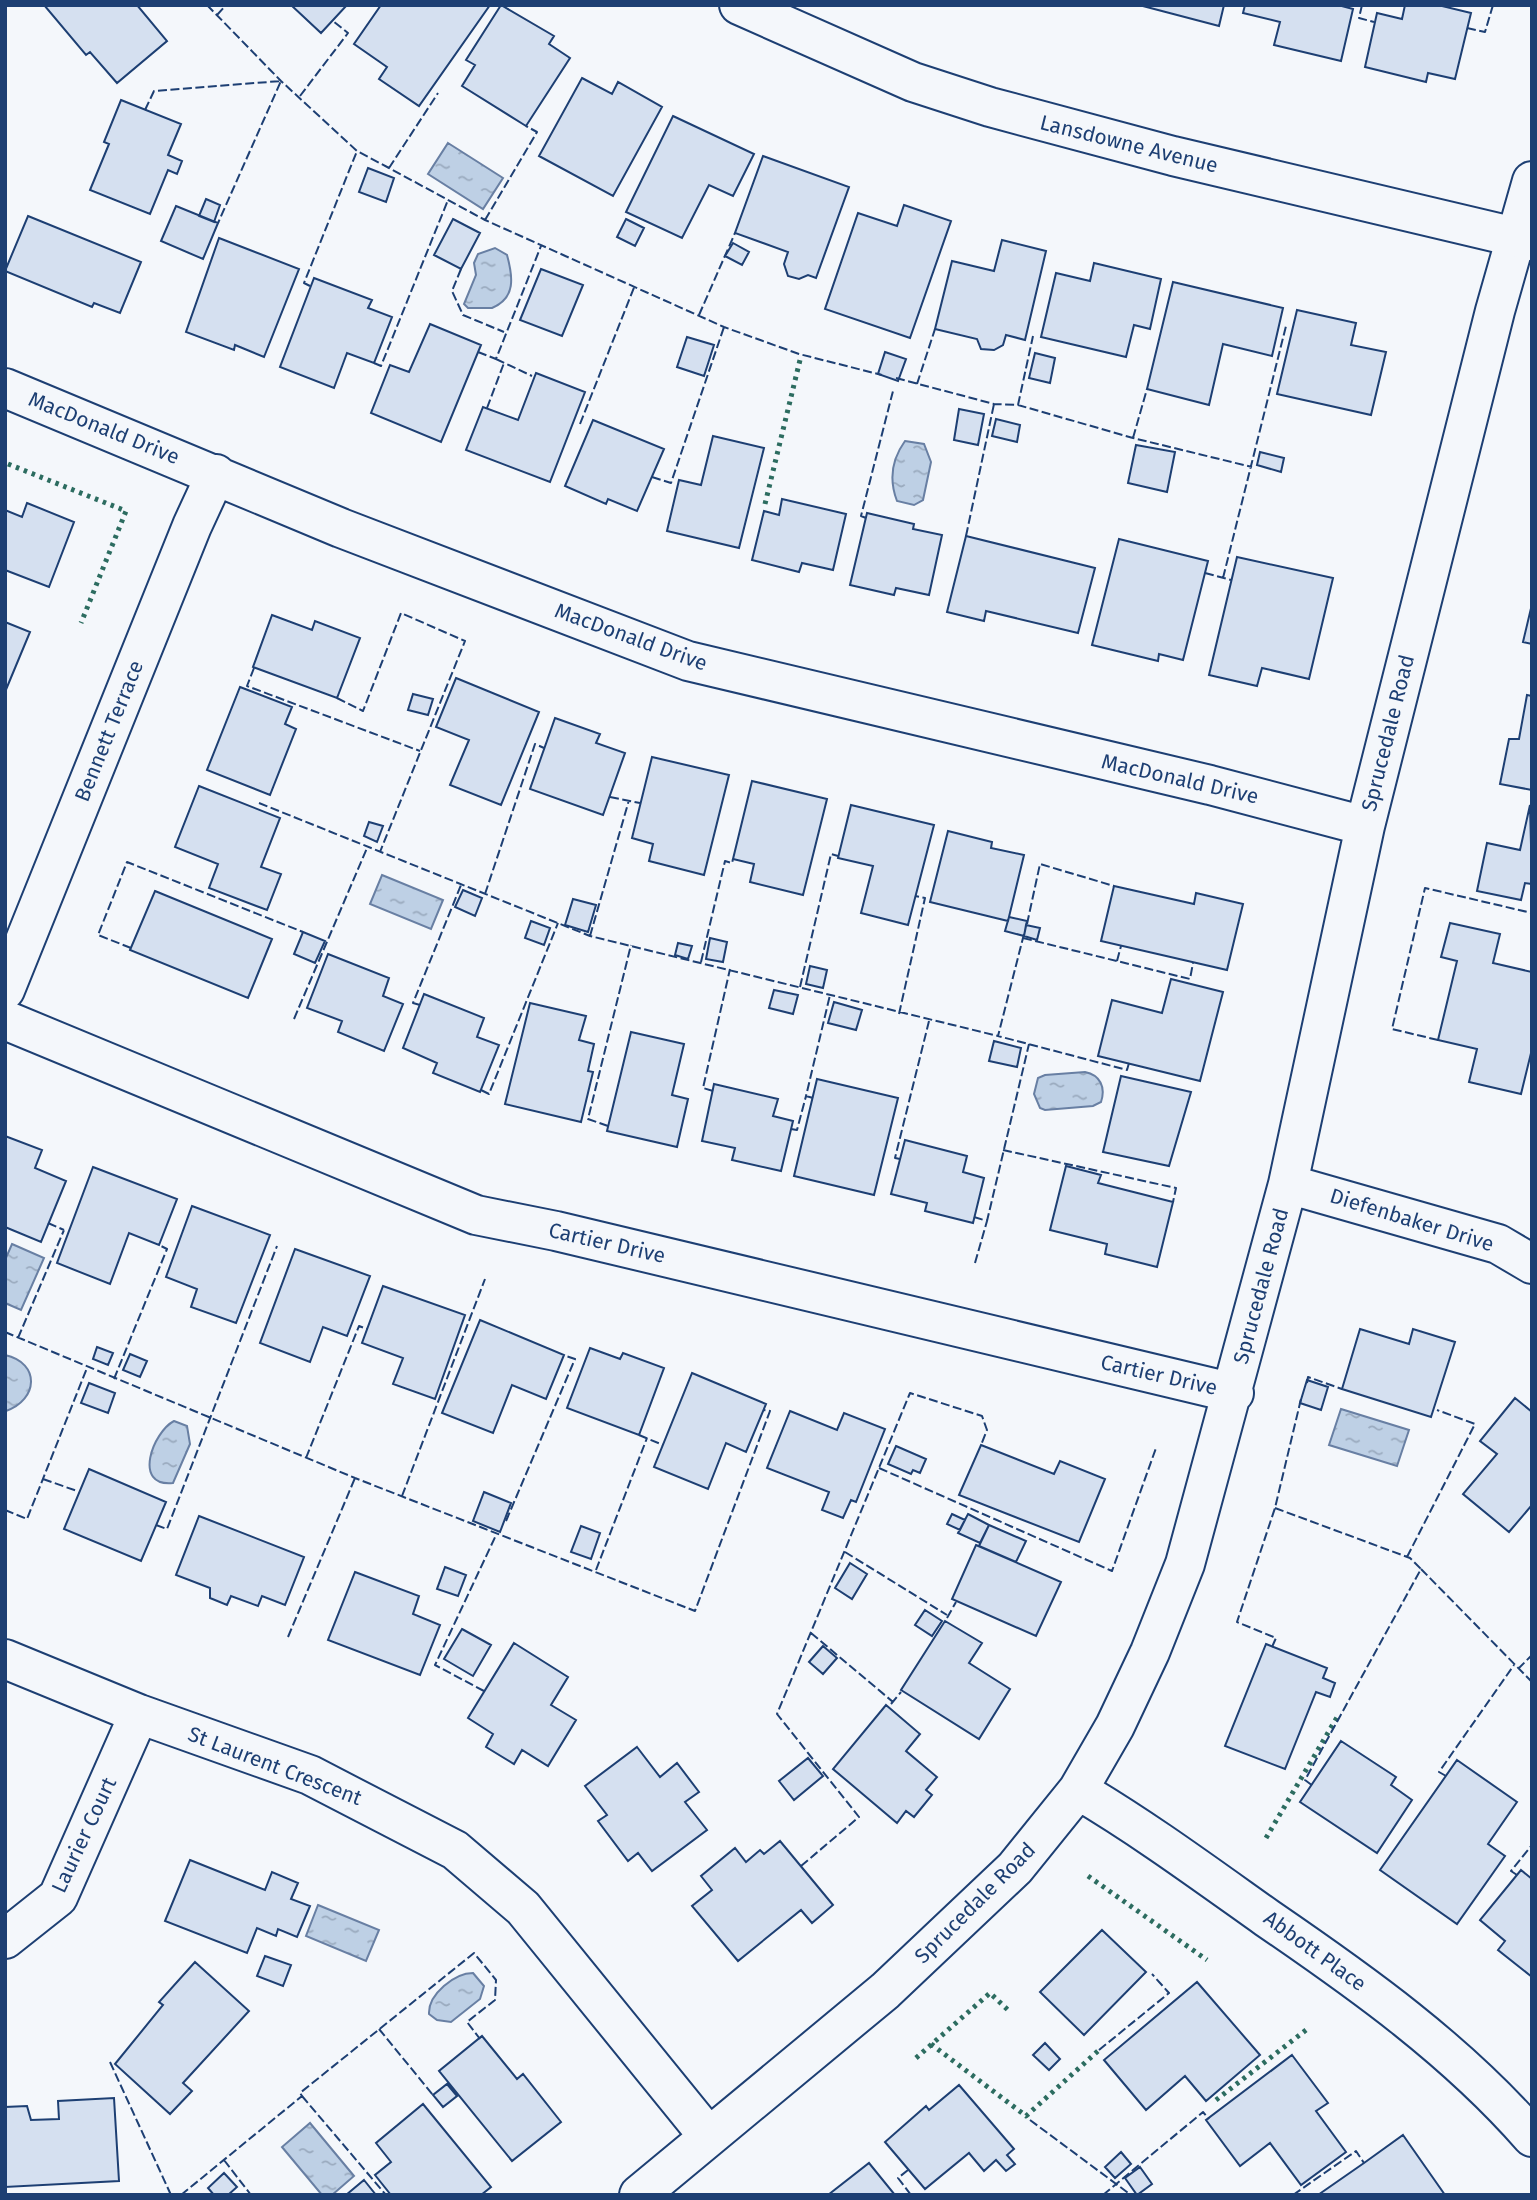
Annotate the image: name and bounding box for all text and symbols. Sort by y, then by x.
street label: Lansdowne Avenue [1037,109,1221,179]
street label: MacDonald Drive [25,386,183,470]
street label: MacDonald Drive [551,597,711,677]
street label: Sprucedale Road [1356,652,1420,814]
street label: Bennett Terrace [69,657,149,805]
street label: MacDonald Drive [1099,748,1261,810]
street label: Diefenbaker Drive [1327,1183,1497,1257]
street label: Sprucedale Road [1228,1205,1294,1367]
street label: Cartier Drive [546,1217,668,1269]
street label: Cartier Drive [1098,1349,1220,1401]
street label: St Laurent Crescent [184,1721,366,1811]
street label: Laurier Court [46,1773,122,1897]
street label: Sprucedale Road [909,1837,1041,1969]
street label: Abbott Place [1259,1905,1371,1997]

